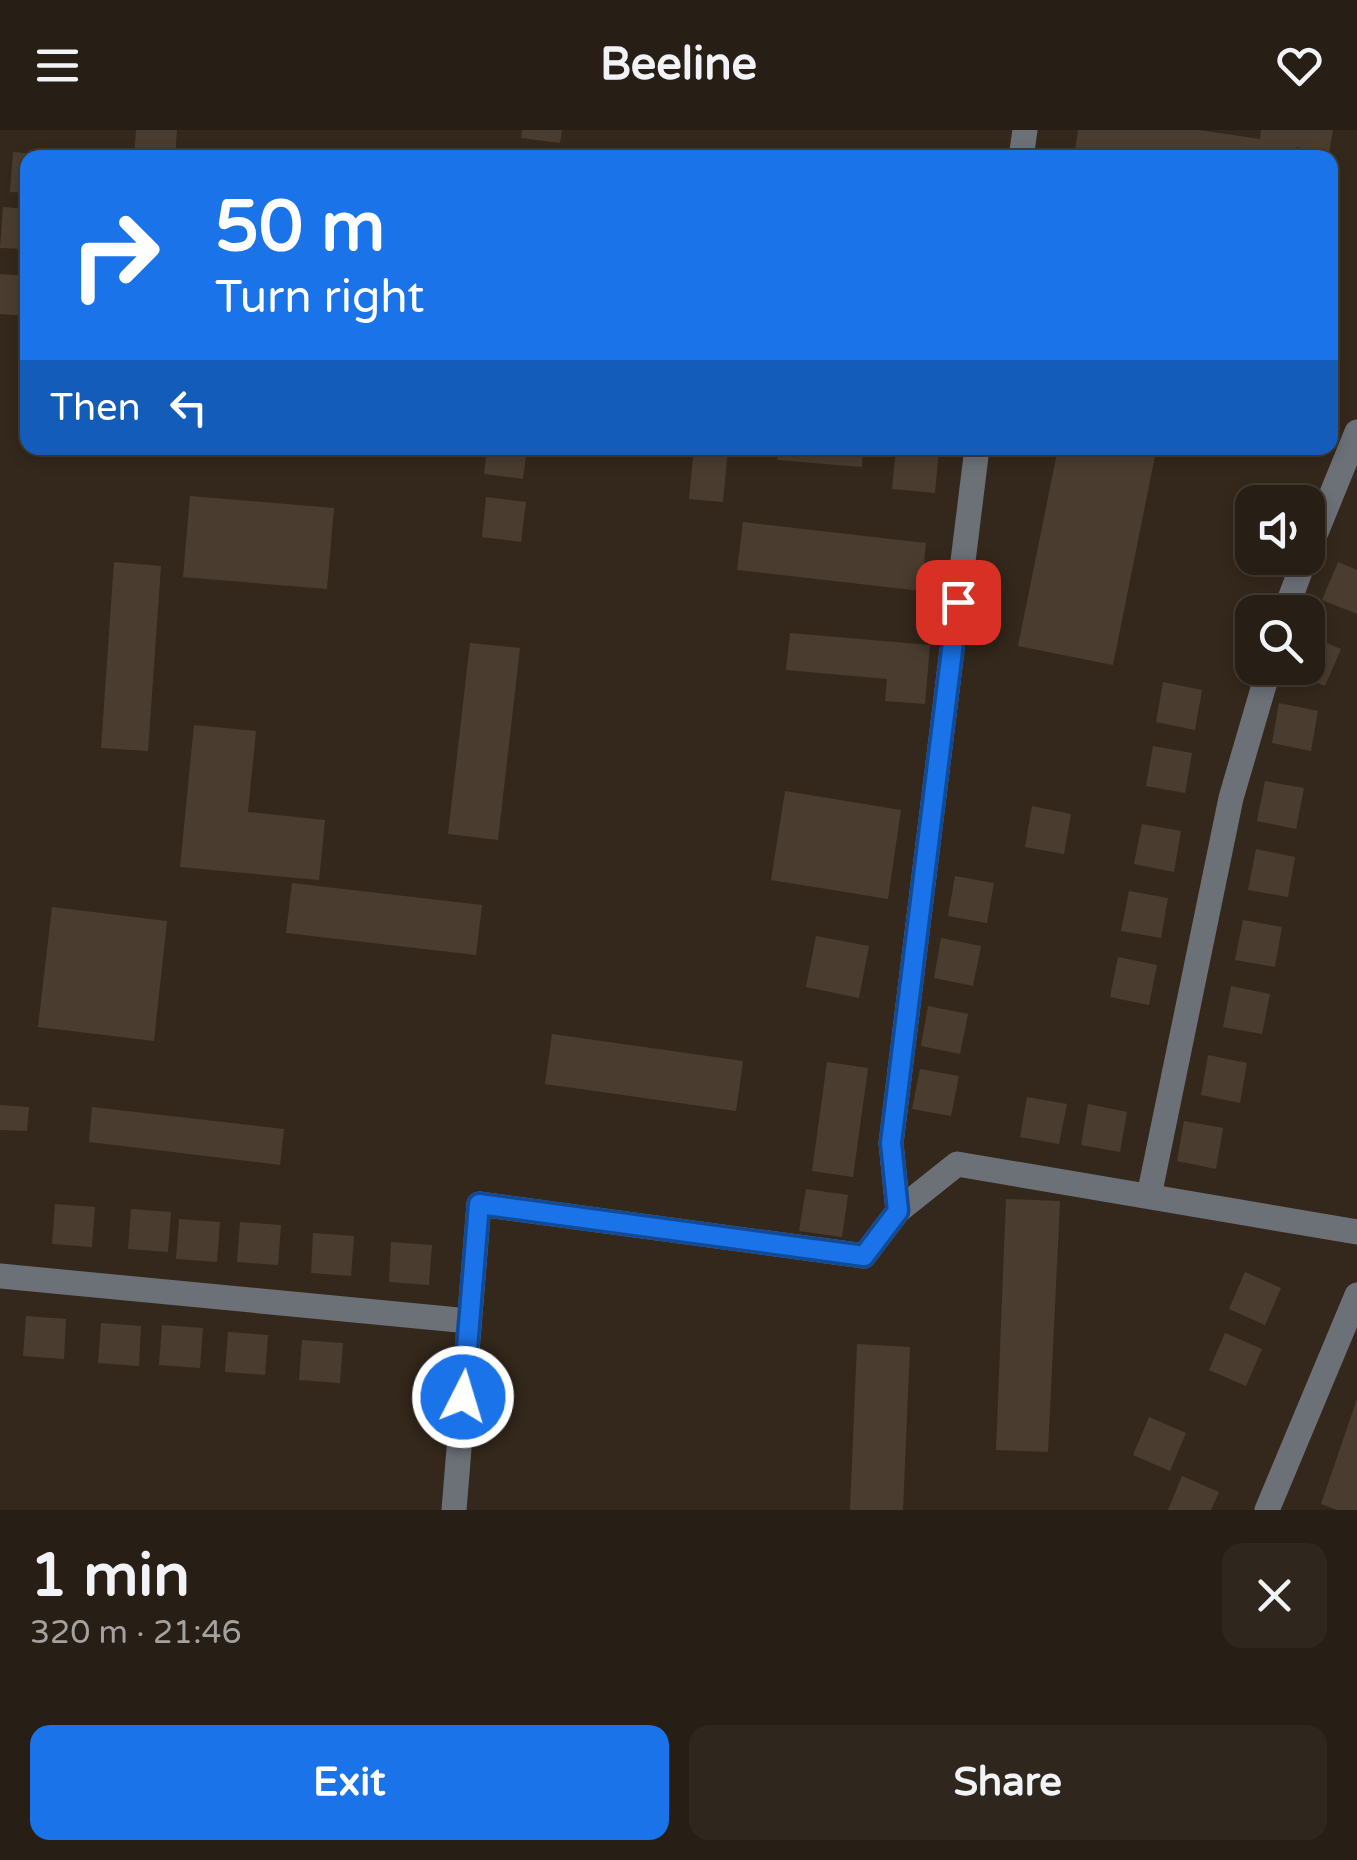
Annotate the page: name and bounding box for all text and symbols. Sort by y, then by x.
icon: menu [30,38,85,93]
text: Beeline [600,38,757,92]
icon: heart [1272,38,1327,93]
text: 50 m [215,186,385,270]
icon: right [50,190,180,320]
text: Turn right [215,271,424,325]
icon: left [161,380,216,435]
text: Then [50,385,141,431]
map controls [1235,485,1325,685]
button: sound [1235,485,1325,575]
pin [916,560,1001,645]
icon: arrive [931,575,986,630]
button: search [1235,595,1325,685]
position arrow [411,1345,515,1449]
text: 1 min [30,1540,190,1612]
button: close [1222,1543,1327,1648]
text: 320 m · 21:46 [30,1614,242,1652]
button: Exit [30,1725,669,1840]
button: Share [689,1725,1327,1840]

